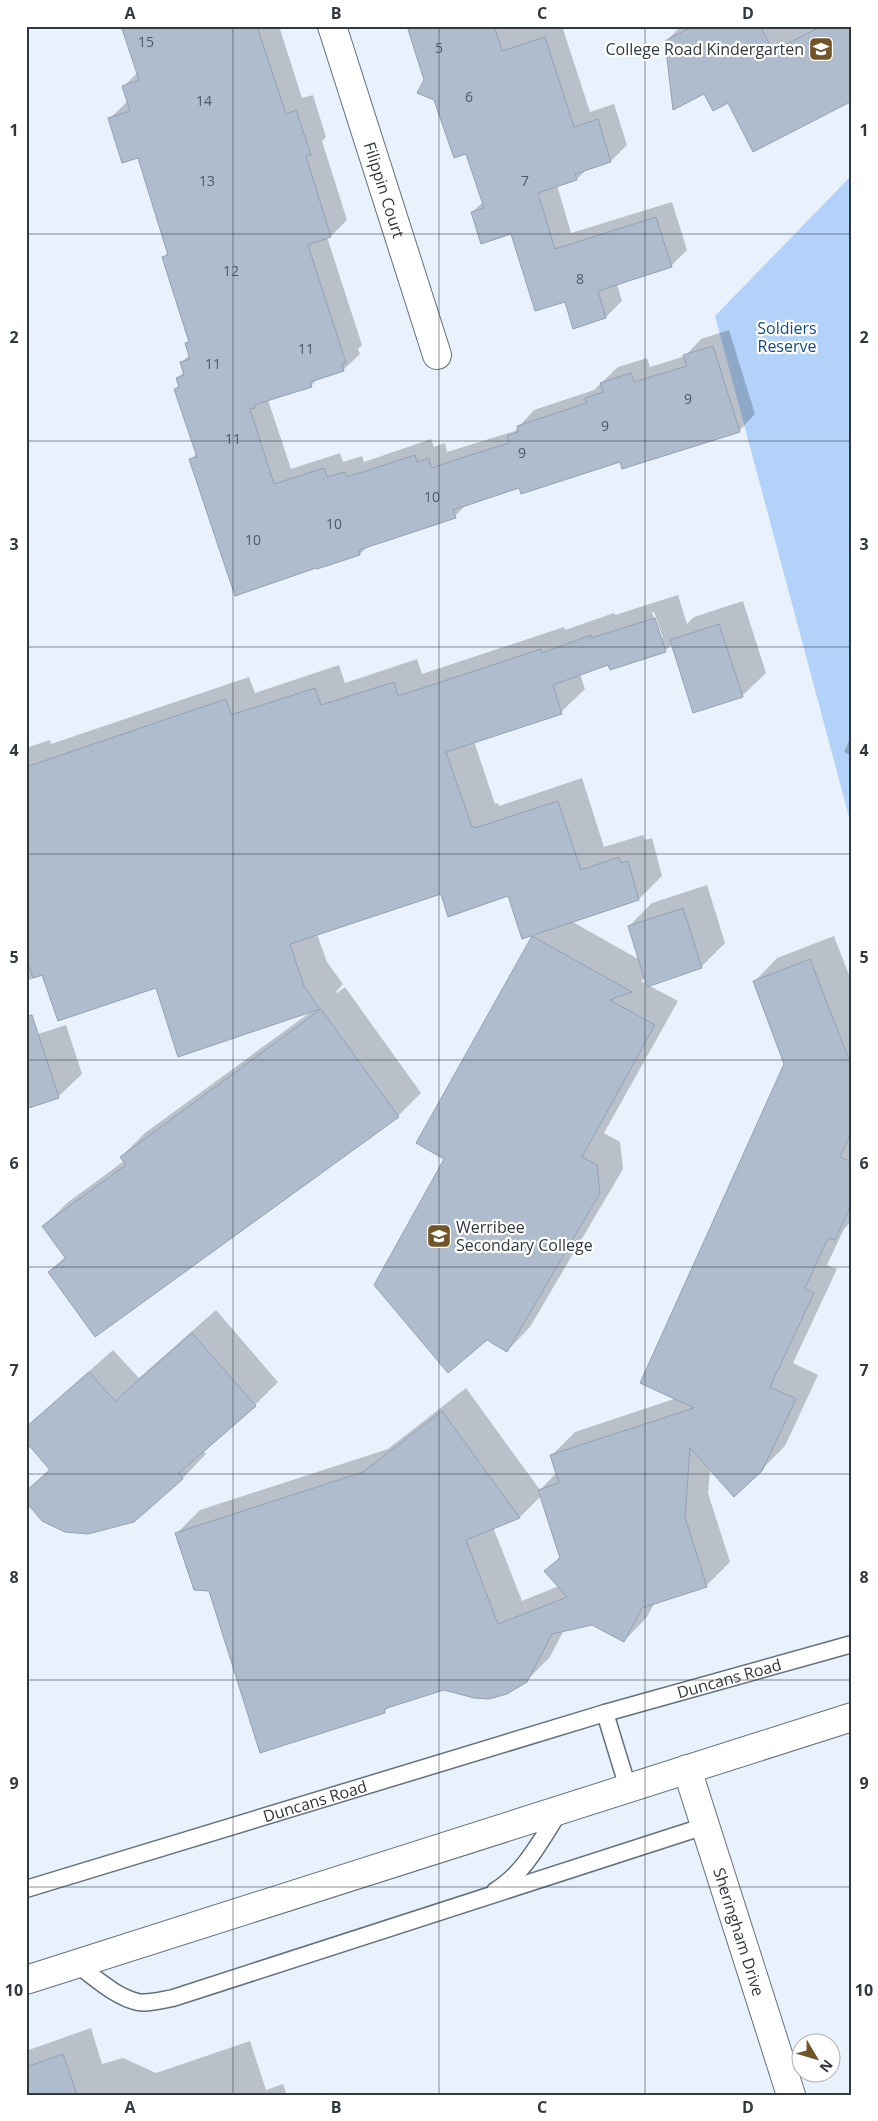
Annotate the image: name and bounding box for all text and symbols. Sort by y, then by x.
text: A [124,2,136,24]
text: B [331,2,341,24]
text: C [537,2,547,24]
text: D [742,2,754,24]
house number: 15 [138,32,154,51]
school or university icon: College Road Kindergarten [808,36,834,62]
house number: 5 [435,38,443,57]
place label: College Road Kindergarten [605,38,804,60]
house number: 6 [465,87,473,106]
house number: 14 [196,91,212,110]
text: 1 [9,119,19,141]
text: 1 [859,119,869,141]
street label: Filippin Court [359,139,410,241]
house number: 13 [199,171,215,190]
house number: 7 [521,171,529,190]
house number: 12 [223,261,239,280]
house number: 8 [576,269,584,288]
park label: Soldiers Reserve [757,317,817,357]
text: 2 [9,326,19,348]
text: 2 [859,326,869,348]
house number: 11 [298,339,314,358]
house number: 11 [205,354,221,373]
house number: 9 [684,389,692,408]
house number: 9 [601,416,609,435]
house number: 11 [225,429,241,448]
house number: 9 [518,443,526,462]
house number: 10 [424,487,440,506]
house number: 10 [326,514,342,533]
house number: 10 [245,530,261,549]
text: 3 [9,533,19,555]
text: 3 [859,533,869,555]
text: 4 [9,739,19,761]
text: 4 [859,739,869,761]
text: 5 [9,946,19,968]
text: 5 [859,946,869,968]
text: 6 [9,1152,19,1174]
text: 6 [859,1152,869,1174]
place label: Werribee Secondary College [456,1216,593,1256]
school or university icon: Werribee Secondary College [426,1223,452,1249]
text: 7 [9,1359,19,1381]
text: 7 [859,1359,869,1381]
text: 8 [9,1566,19,1588]
text: 8 [859,1566,869,1588]
street label: Duncans Road [674,1653,784,1703]
text: 9 [9,1772,19,1794]
text: 9 [859,1772,869,1794]
street label: Duncans Road [260,1775,370,1827]
street label: Sheringham Drive [708,1865,770,1999]
text: 10 [5,1979,23,2001]
text: 10 [855,1979,873,2001]
north arrow [790,2034,840,2084]
text: N [816,2056,838,2077]
text: A [124,2096,136,2118]
text: B [331,2096,341,2118]
text: C [537,2096,547,2118]
text: D [742,2096,754,2118]

